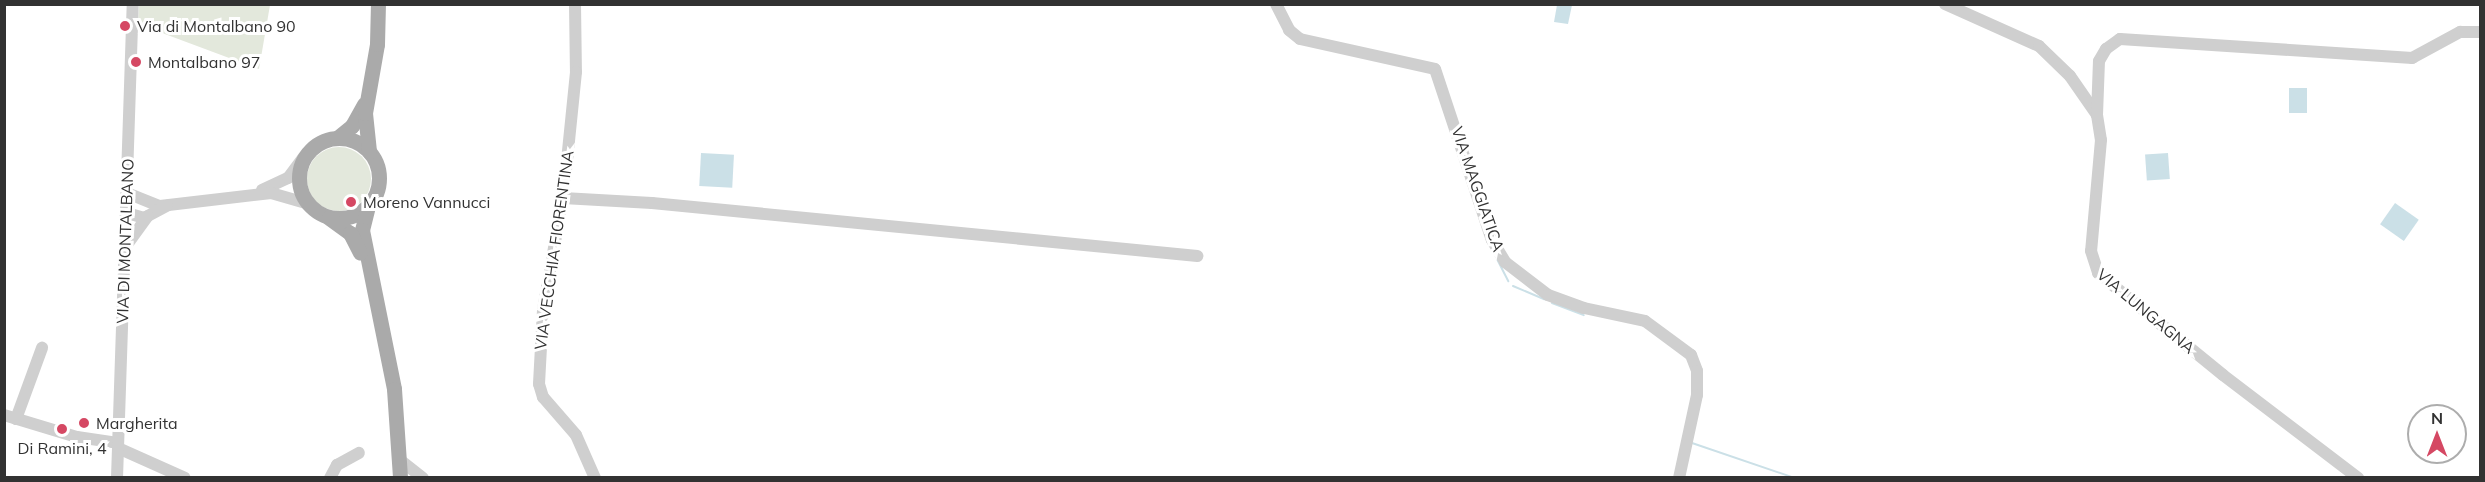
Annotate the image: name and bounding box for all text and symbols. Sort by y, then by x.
place label: Via di Montalbano 90 [137,16,296,36]
marker: Via di Montalbano 90 [118,19,132,33]
place label: Montalbano 97 [148,52,260,72]
marker: Montalbano 97 [129,55,143,69]
street label: VIA MAGGIATICA [1448,124,1508,254]
street label: VIA VECCHIA FIORENTINA [530,149,578,351]
street label: VIA DI MONTALBANO [113,158,137,324]
place label: Moreno Vannucci [363,192,490,212]
marker: Moreno Vannucci [344,195,358,209]
street label: VIA LUNGAGNA [2093,264,2199,358]
north arrow [2407,404,2467,464]
text: N [2431,408,2443,428]
place label: Margherita [96,413,178,433]
marker: Margherita [77,416,91,430]
marker: Di Ramini, 4 [55,422,69,436]
place label: Di Ramini, 4 [17,438,107,458]

